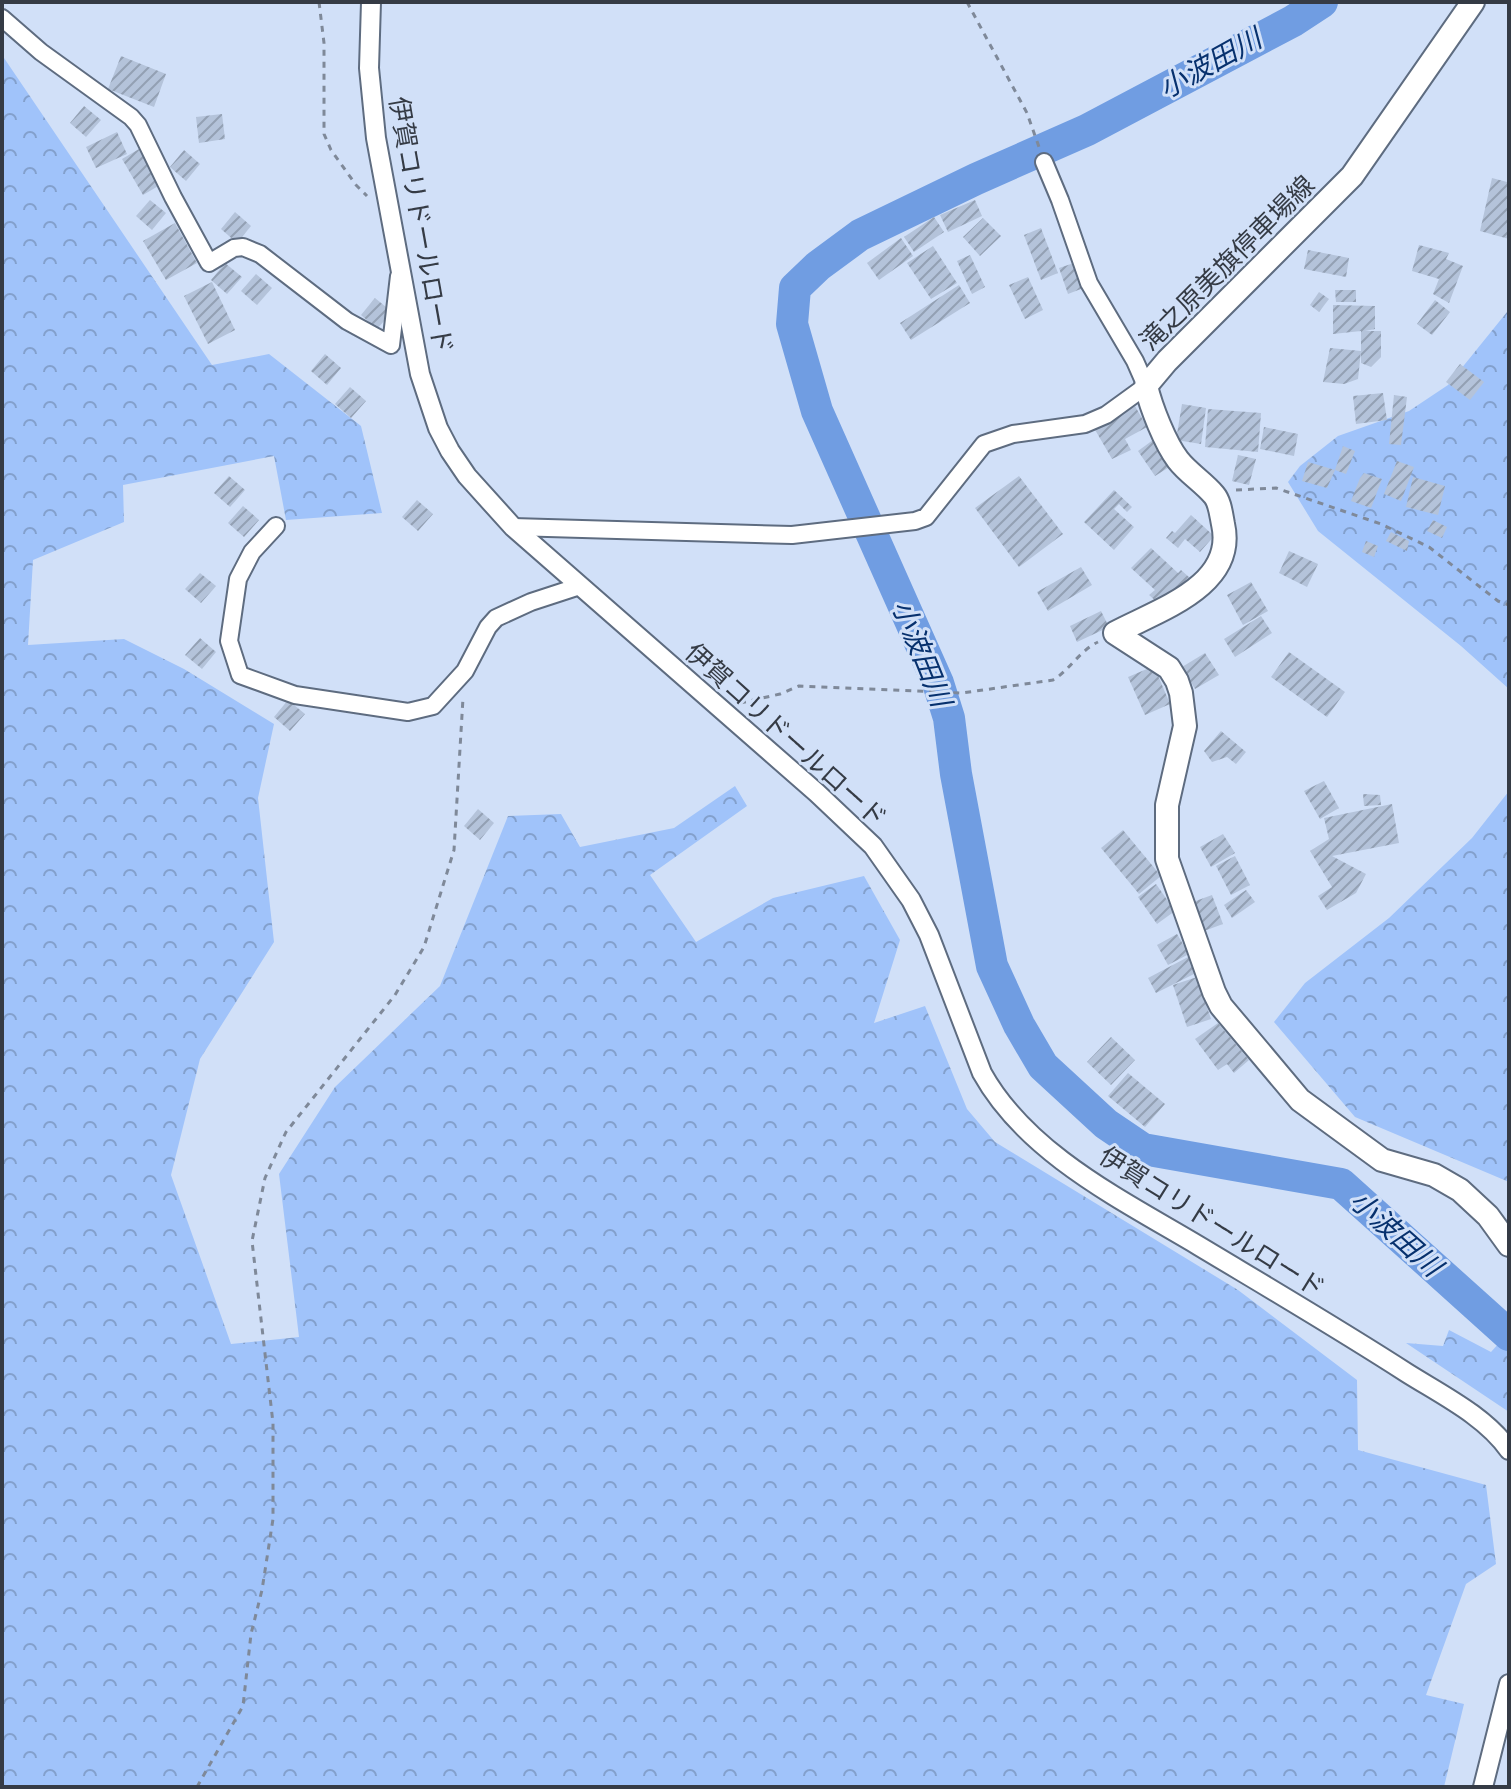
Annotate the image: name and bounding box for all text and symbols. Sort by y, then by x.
water label: 小波田川 [1151,17,1270,106]
street label: 伊賀コリドールロード [382,94,462,356]
street label: 滝之原美旗停車場線 [1131,167,1322,358]
water label: 小波田川 [884,594,963,714]
street label: 伊賀コリドールロード [678,634,895,835]
street label: 伊賀コリドールロード [1093,1137,1332,1305]
water label: 小波田川 [1342,1181,1453,1286]

